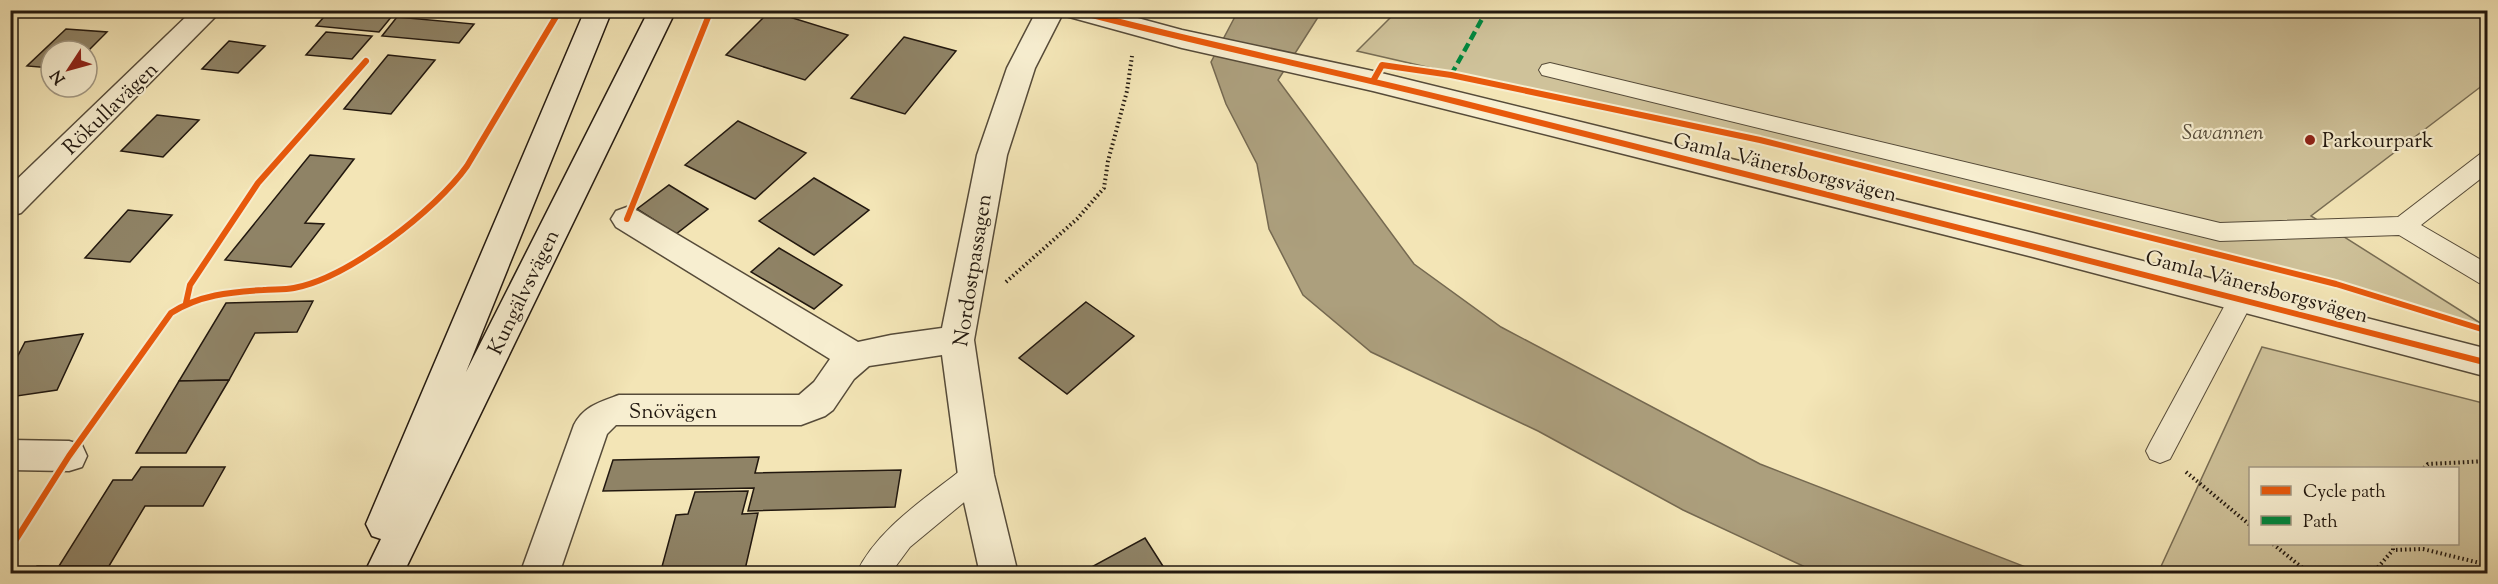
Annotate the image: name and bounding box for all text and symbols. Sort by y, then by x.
north arrow [39,39,99,99]
street label: Rökullavägen [57,56,166,163]
text: N [46,64,72,88]
park label: Savannen [2182,119,2264,149]
street label: Gamla Vänersborgsvägen [1670,127,1900,211]
place label: Parkourpark [2322,127,2434,157]
marker: Parkourpark [2303,133,2317,147]
street label: Nordostpassagen [947,192,1001,349]
street label: Kungälvsvägen [481,225,568,361]
street label: Gamla Vänersborgsvägen [2142,244,2371,332]
street label: Snövägen [629,398,717,428]
legend [2249,467,2459,545]
text: Cycle path [2303,480,2386,506]
text: Path [2303,510,2338,536]

